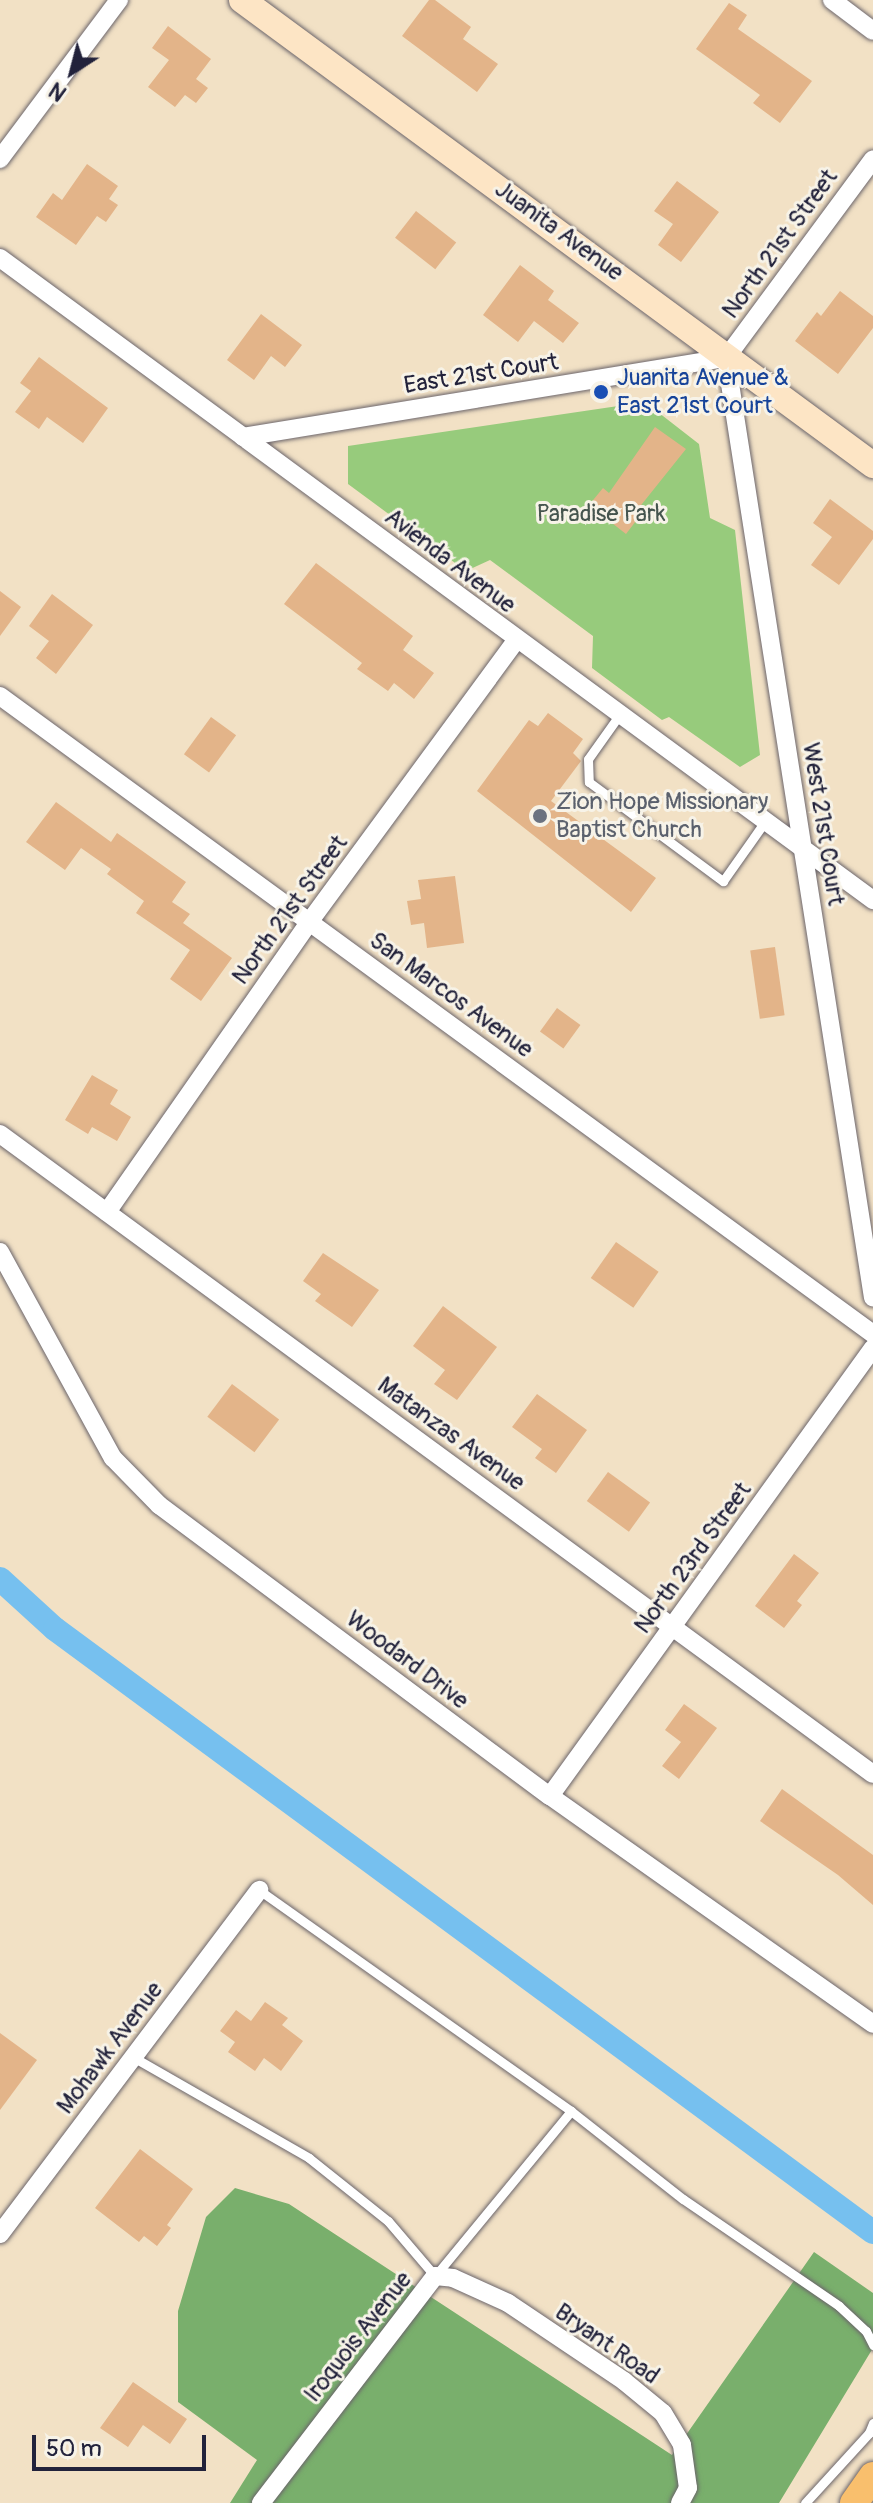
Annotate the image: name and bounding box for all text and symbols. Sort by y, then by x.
north arrow [32,32,112,112]
text: N [44,76,72,107]
street label: North 21st Street [716,164,844,324]
street label: Juanita Avenue [489,175,629,287]
street label: East 21st Court [402,348,560,400]
place label: Juanita Avenue & East 21st Court [617,364,789,420]
marker: Juanita Avenue & East 21st Court [592,383,610,401]
park label: Paradise Park [537,500,665,528]
street label: Avienda Avenue [379,503,521,619]
street label: West 21st Court [796,741,850,907]
place label: Zion Hope Missionary Baptist Church [556,788,768,844]
marker: Zion Hope Missionary Baptist Church [531,807,549,825]
street label: North 21st Street [226,830,354,990]
street label: San Marcos Avenue [364,926,538,1064]
street label: Matanzas Avenue [372,1371,530,1497]
street label: North 23rd Street [628,1477,758,1639]
street label: Woodard Drive [340,1605,474,1715]
street label: Mohawk Avenue [51,1976,169,2120]
street label: Iroquois Avenue [298,2266,418,2408]
street label: Bryant Road [549,2298,665,2390]
scale bar [36,2419,210,2469]
text: 50 m [46,2434,102,2463]

